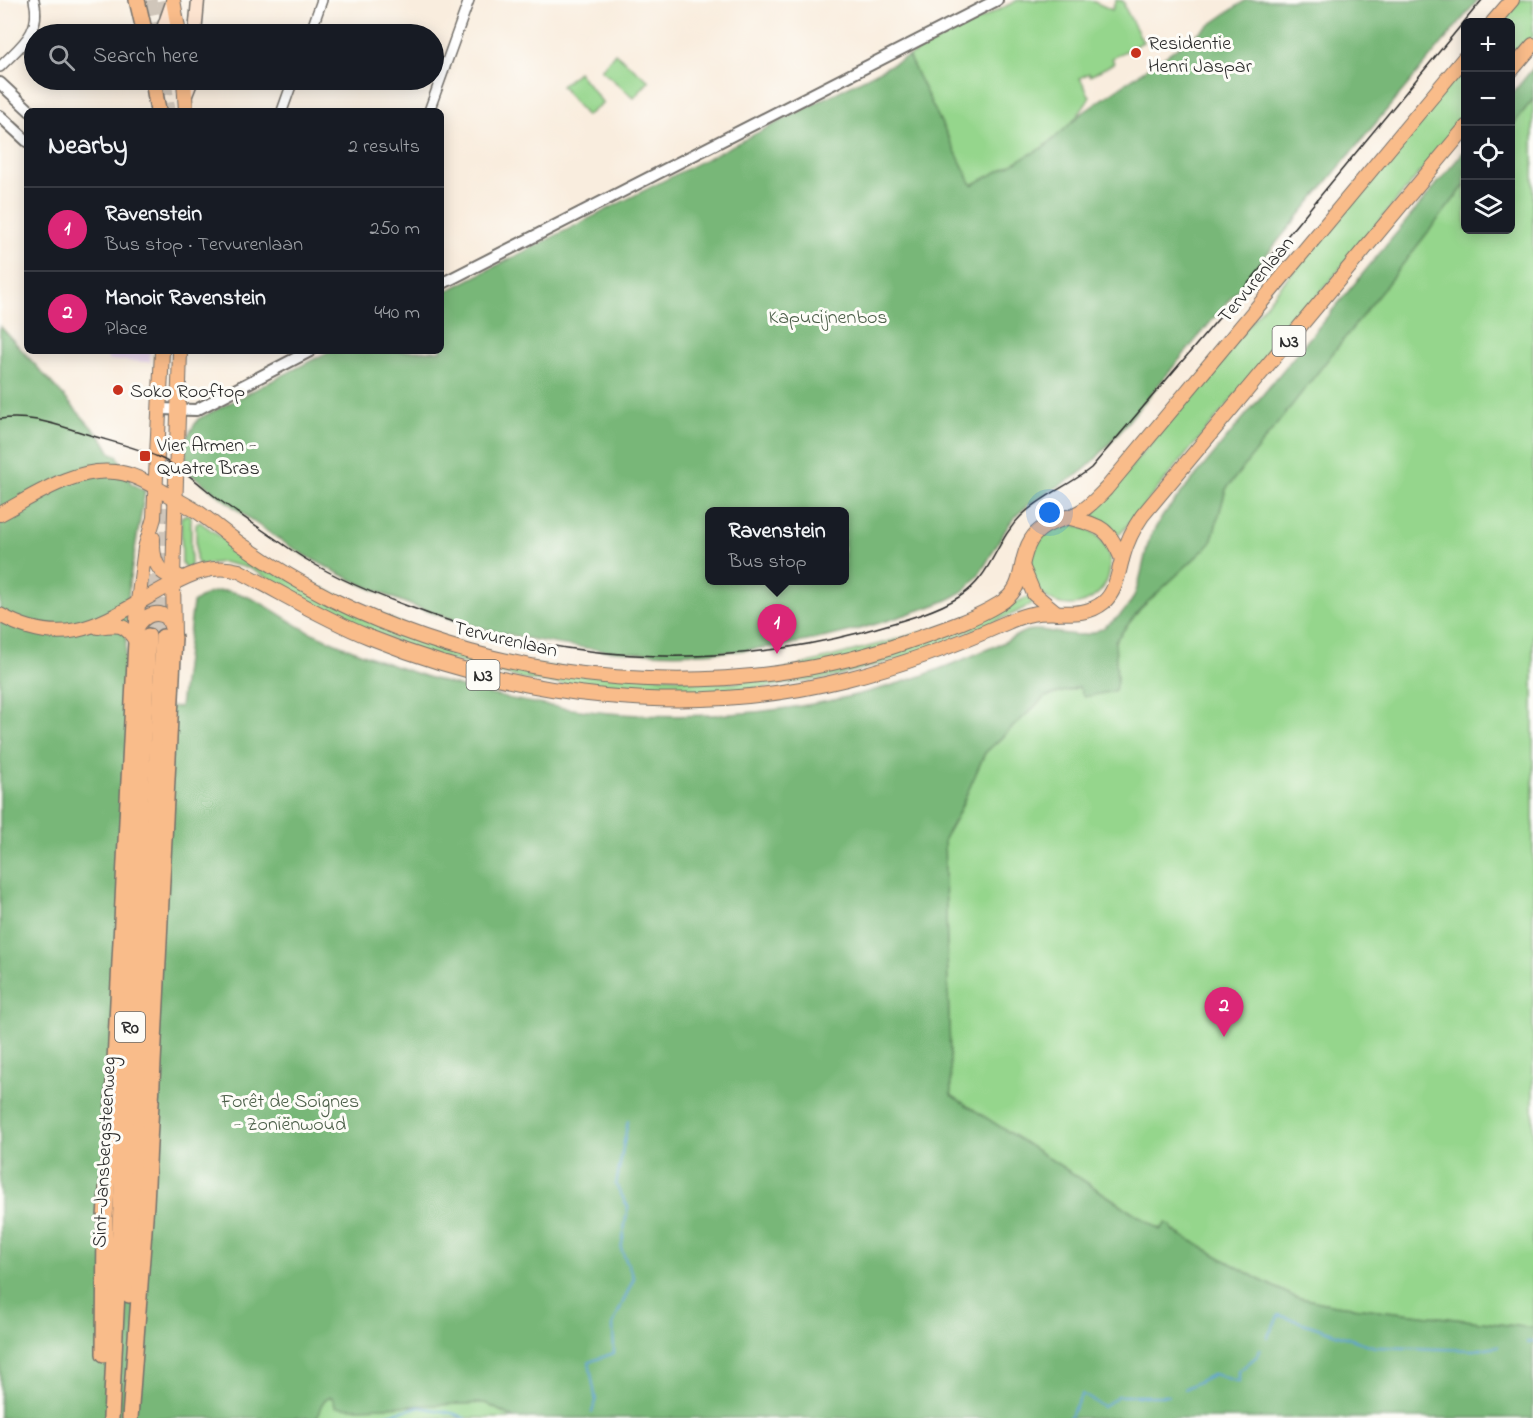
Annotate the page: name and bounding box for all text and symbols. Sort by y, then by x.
map controls [1461,18,1515,234]
button: + [1461,18,1515,72]
search box [24,24,444,90]
place label: Residentie Henri Jaspar [1148,30,1253,82]
icon: search [45,41,78,74]
text: Search here [93,41,198,73]
marker: Residentie Henri Jaspar [1129,46,1143,60]
button: − [1461,72,1515,126]
button: locate [1461,126,1515,180]
text: Nearby [48,128,127,166]
text: 2 results [348,133,420,162]
button: layers [1461,180,1515,234]
text: Ravenstein [105,199,202,231]
text: 1 [64,215,71,244]
text: 250 m [369,215,420,244]
text: Bus stop · Tervurenlaan [105,231,303,260]
street label: Tervurenlaan [1212,231,1302,330]
text: Manoir Ravenstein [105,283,266,315]
text: 2 [63,299,72,328]
text: 440 m [374,299,420,328]
park label: Kapucijnenbos [768,304,888,333]
text: Place [105,315,147,344]
road number: N3 [1272,326,1306,356]
place label: Soko Rooftop [130,378,245,407]
marker: Soko Rooftop [111,383,125,397]
place label: Vier Armen - Quatre Bras [156,432,260,484]
marker: Vier Armen - Quatre Bras [138,449,152,463]
your location [1035,498,1064,527]
popup [705,507,849,585]
text: Ravenstein [728,516,826,548]
text: Bus stop [728,548,807,577]
pin: 1 [758,604,796,654]
street label: Tervurenlaan [451,614,560,666]
road number: N3 [466,660,500,690]
pin: 2 [1204,988,1244,1037]
road number: R0 [115,1012,145,1042]
street label: Sint-Jansbergsteenweg [86,1056,126,1249]
park label: Forêt de Soignes - Zoniënwoud [220,1088,359,1140]

